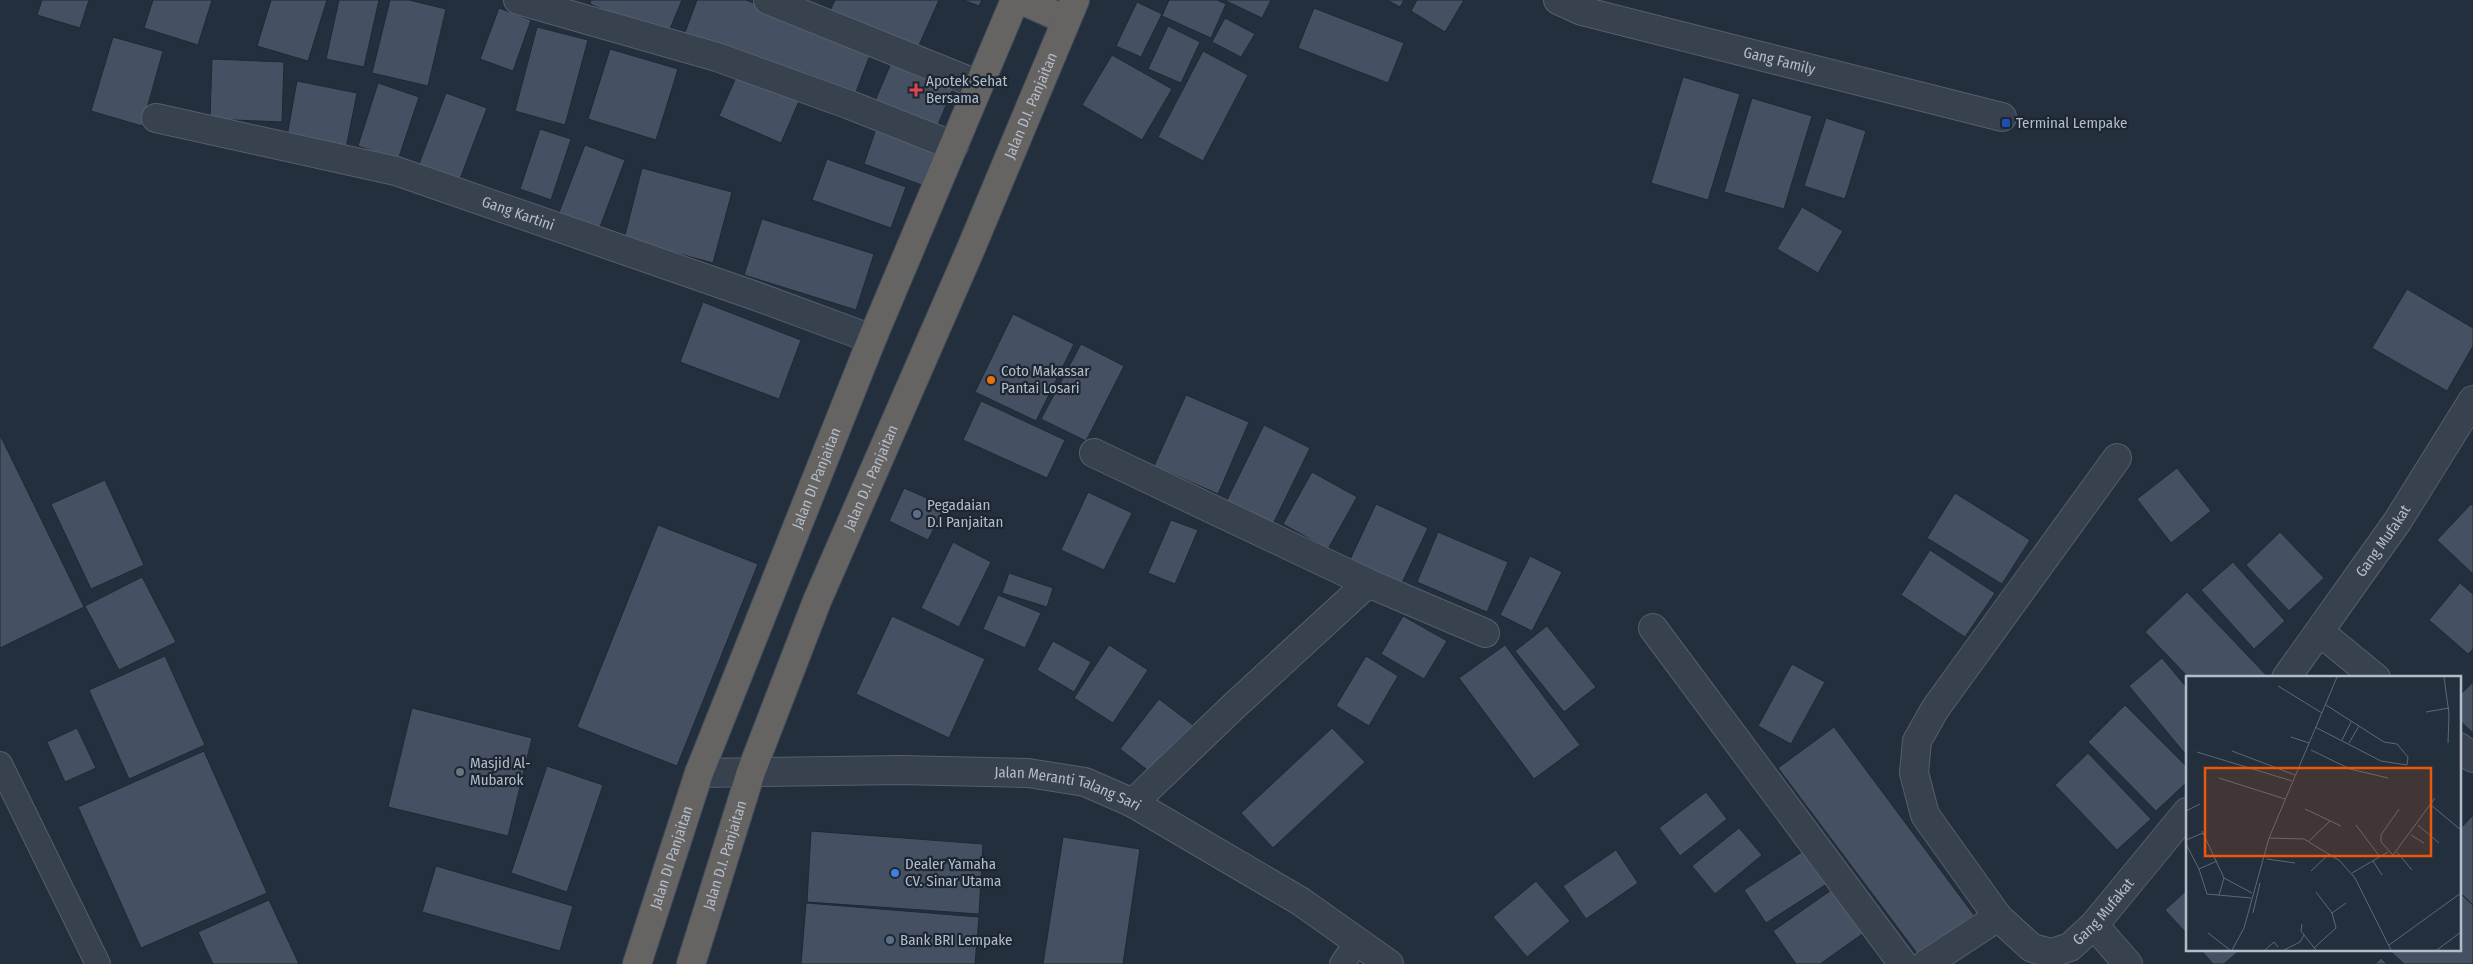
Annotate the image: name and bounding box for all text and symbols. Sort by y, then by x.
street label: Gang Family [1742,43,1817,79]
street label: Jalan D.I. Panjaitan [1000,50,1061,161]
place label: Apotek Sehat Bersama [926,72,1007,107]
marker: Apotek Sehat Bersama [910,84,922,96]
place label: Terminal Lempake [2016,114,2127,132]
marker: Terminal Lempake [2000,117,2012,129]
street label: Gang Kartini [480,193,557,234]
place label: Coto Makassar Pantai Losari [1001,362,1090,397]
marker: Coto Makassar Pantai Losari [985,374,997,386]
street label: Jalan D.I. Panjaitan [840,422,902,533]
street label: Jalan DI Panjaitan [788,425,845,532]
place label: Pegadaian D.I Panjaitan [927,496,1003,531]
street label: Gang Mufakat [2352,502,2414,580]
marker: Pegadaian D.I Panjaitan [911,508,923,520]
inset map [2186,676,2460,952]
place label: Masjid Al- Mubarok [470,754,531,789]
street label: Jalan Meranti Talang Sari [994,763,1144,815]
marker: Masjid Al- Mubarok [454,766,466,778]
street label: Jalan D.I. Panjaitan [699,798,751,912]
street label: Jalan DI Panjaitan [646,804,697,911]
place label: Dealer Yamaha CV. Sinar Utama [905,855,1001,890]
marker: Dealer Yamaha CV. Sinar Utama [889,867,901,879]
street label: Gang Mufakat [2069,874,2138,949]
place label: Bank BRI Lempake [900,931,1013,949]
marker: Bank BRI Lempake [884,934,896,946]

